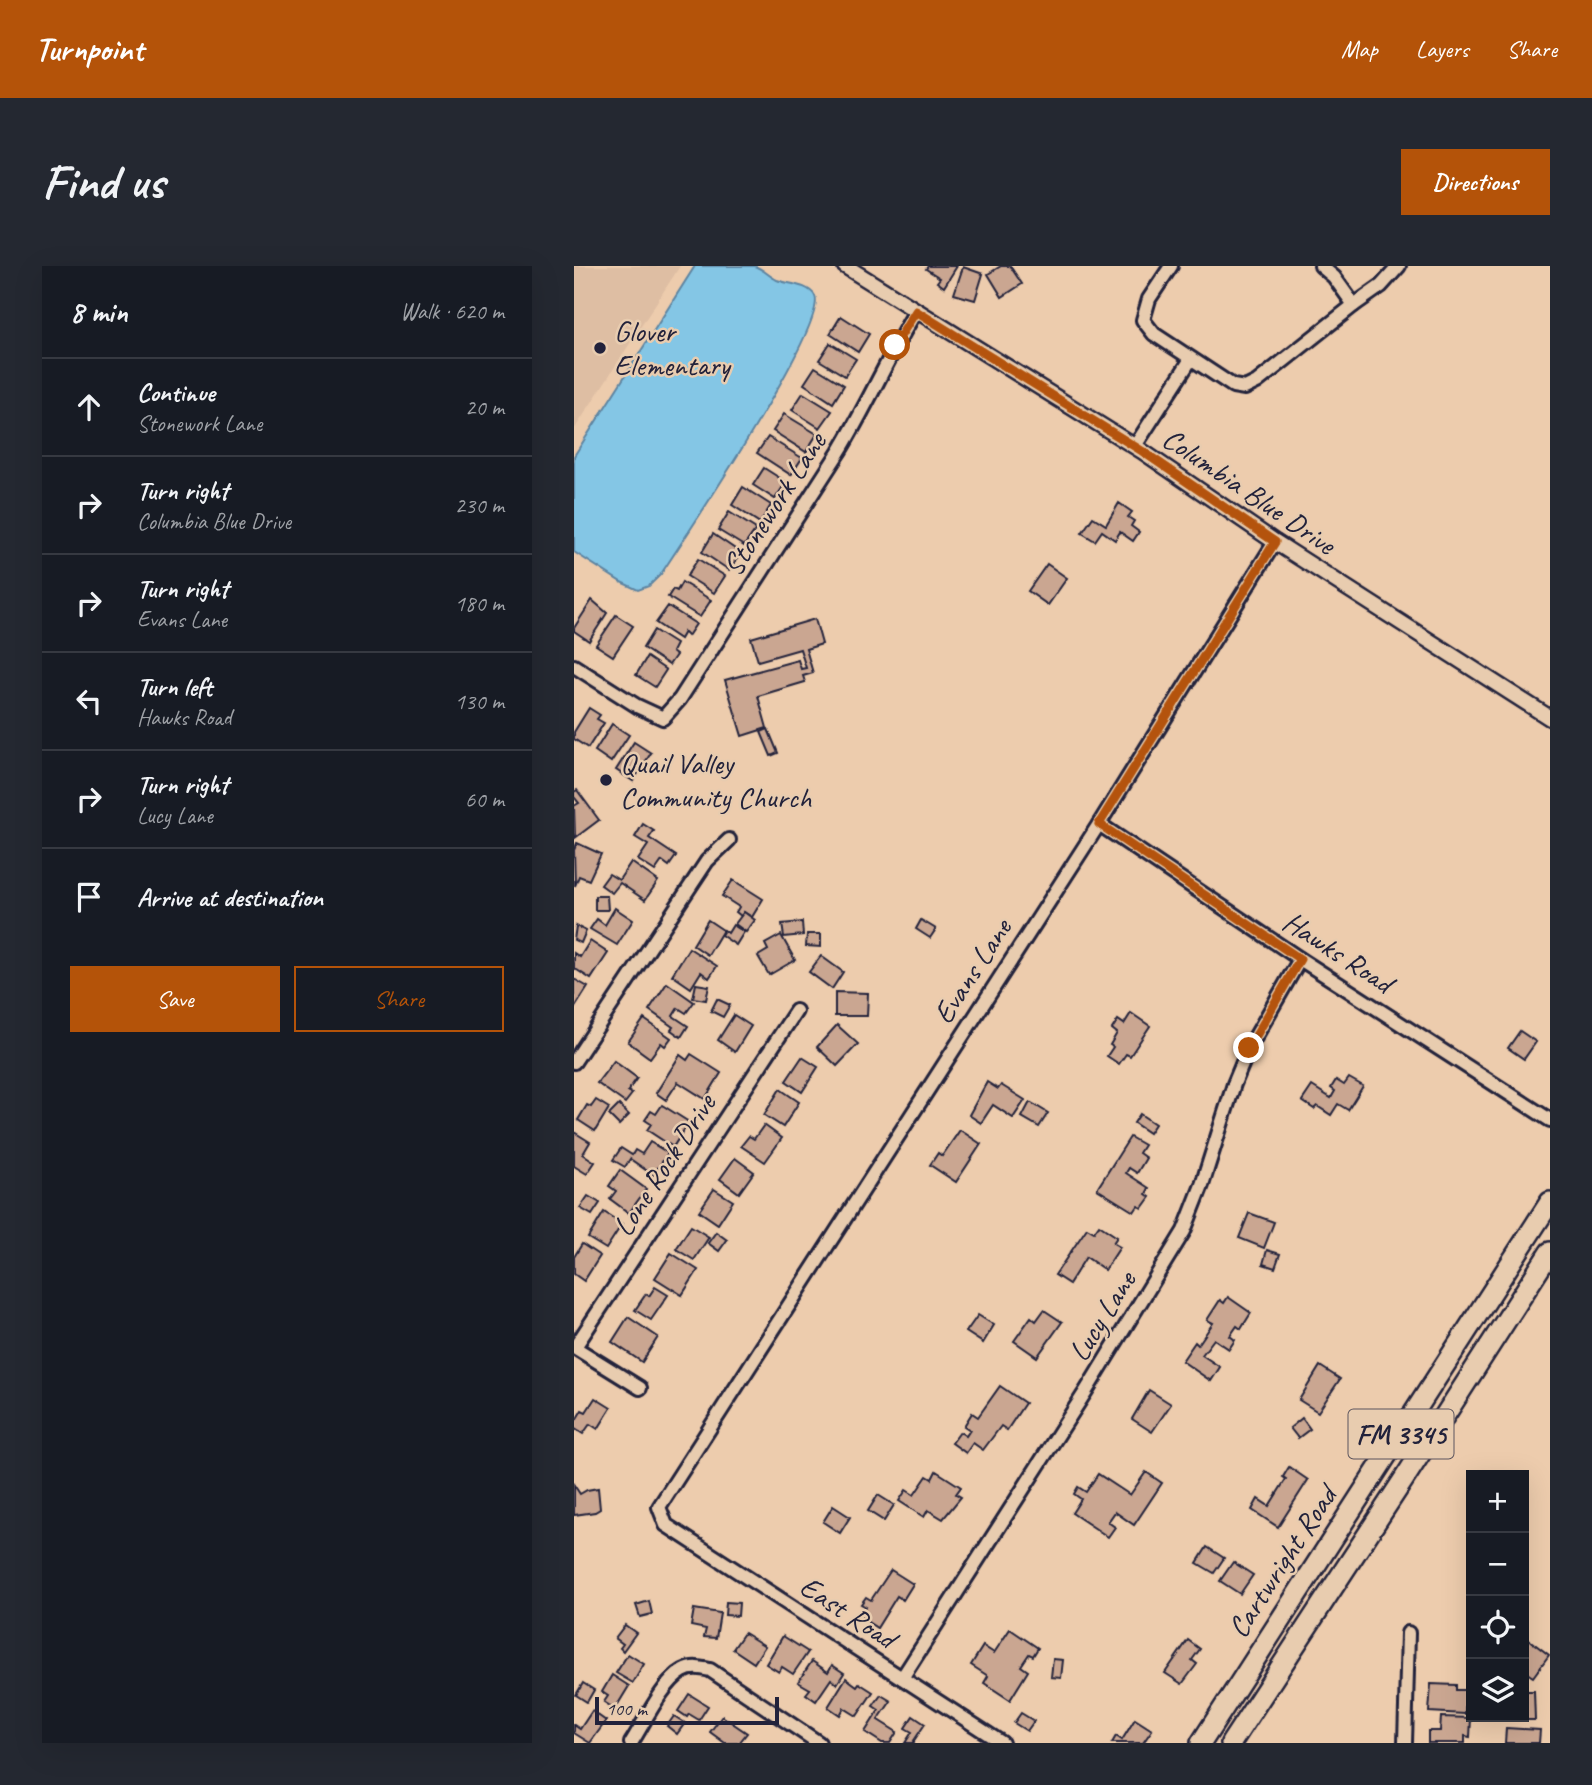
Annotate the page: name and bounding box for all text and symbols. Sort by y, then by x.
text: Turnpoint [35,28,143,70]
text: Map [1341,34,1378,64]
text: Layers [1416,34,1469,64]
text: Share [1507,34,1557,64]
button: Directions [1401,149,1550,215]
text: Find us [42,151,164,213]
text: 8 min [70,293,127,331]
text: Walk · 620 m [400,297,504,326]
place label: Glover Elementary [614,312,732,384]
route start [879,329,910,360]
marker: Glover Elementary [592,340,608,356]
text: Continue [137,376,215,409]
icon: ahead [70,388,108,426]
text: 20 m [465,393,504,422]
text: Stonework Lane [137,409,262,438]
street label: Columbia Blue Drive [1155,419,1345,564]
street label: Stonework Lane [714,423,836,583]
text: Turn right [137,474,228,507]
icon: right [70,486,108,524]
text: 230 m [455,491,504,520]
text: Columbia Blue Drive [137,507,291,536]
text: Turn right [137,572,228,605]
icon: right [70,584,108,622]
text: 180 m [455,589,504,618]
text: Evans Lane [137,605,227,634]
text: Turn left [137,670,212,703]
icon: left [70,682,108,720]
text: 130 m [455,687,504,716]
text: Hawks Road [137,703,232,732]
place label: Quail Valley Community Church [620,744,812,816]
text: Turn right [137,768,228,801]
marker: Quail Valley Community Church [598,772,614,788]
icon: right [70,780,108,818]
text: 60 m [465,785,504,814]
text: Lucy Lane [137,801,213,830]
icon: arrive [70,878,108,916]
text: Arrive at destination [137,881,323,914]
street label: Hawks Road [1276,902,1404,1004]
street label: Evans Lane [924,910,1021,1031]
button: Save [70,966,280,1032]
button: Share [294,966,504,1032]
route end [1233,1032,1264,1063]
street label: Lone Rock Drive [604,1085,725,1243]
street label: Lucy Lane [1060,1262,1146,1368]
road number: FM 3345 [1348,1410,1454,1458]
map controls [1466,1470,1529,1722]
button: + [1466,1470,1529,1533]
street label: Cartwright Road [1219,1476,1347,1645]
button: − [1466,1533,1529,1596]
street label: East Road [793,1567,907,1659]
button: locate [1466,1596,1529,1659]
button: layers [1466,1659,1529,1722]
scale bar [595,1694,779,1726]
text: 100 m [606,1697,647,1721]

